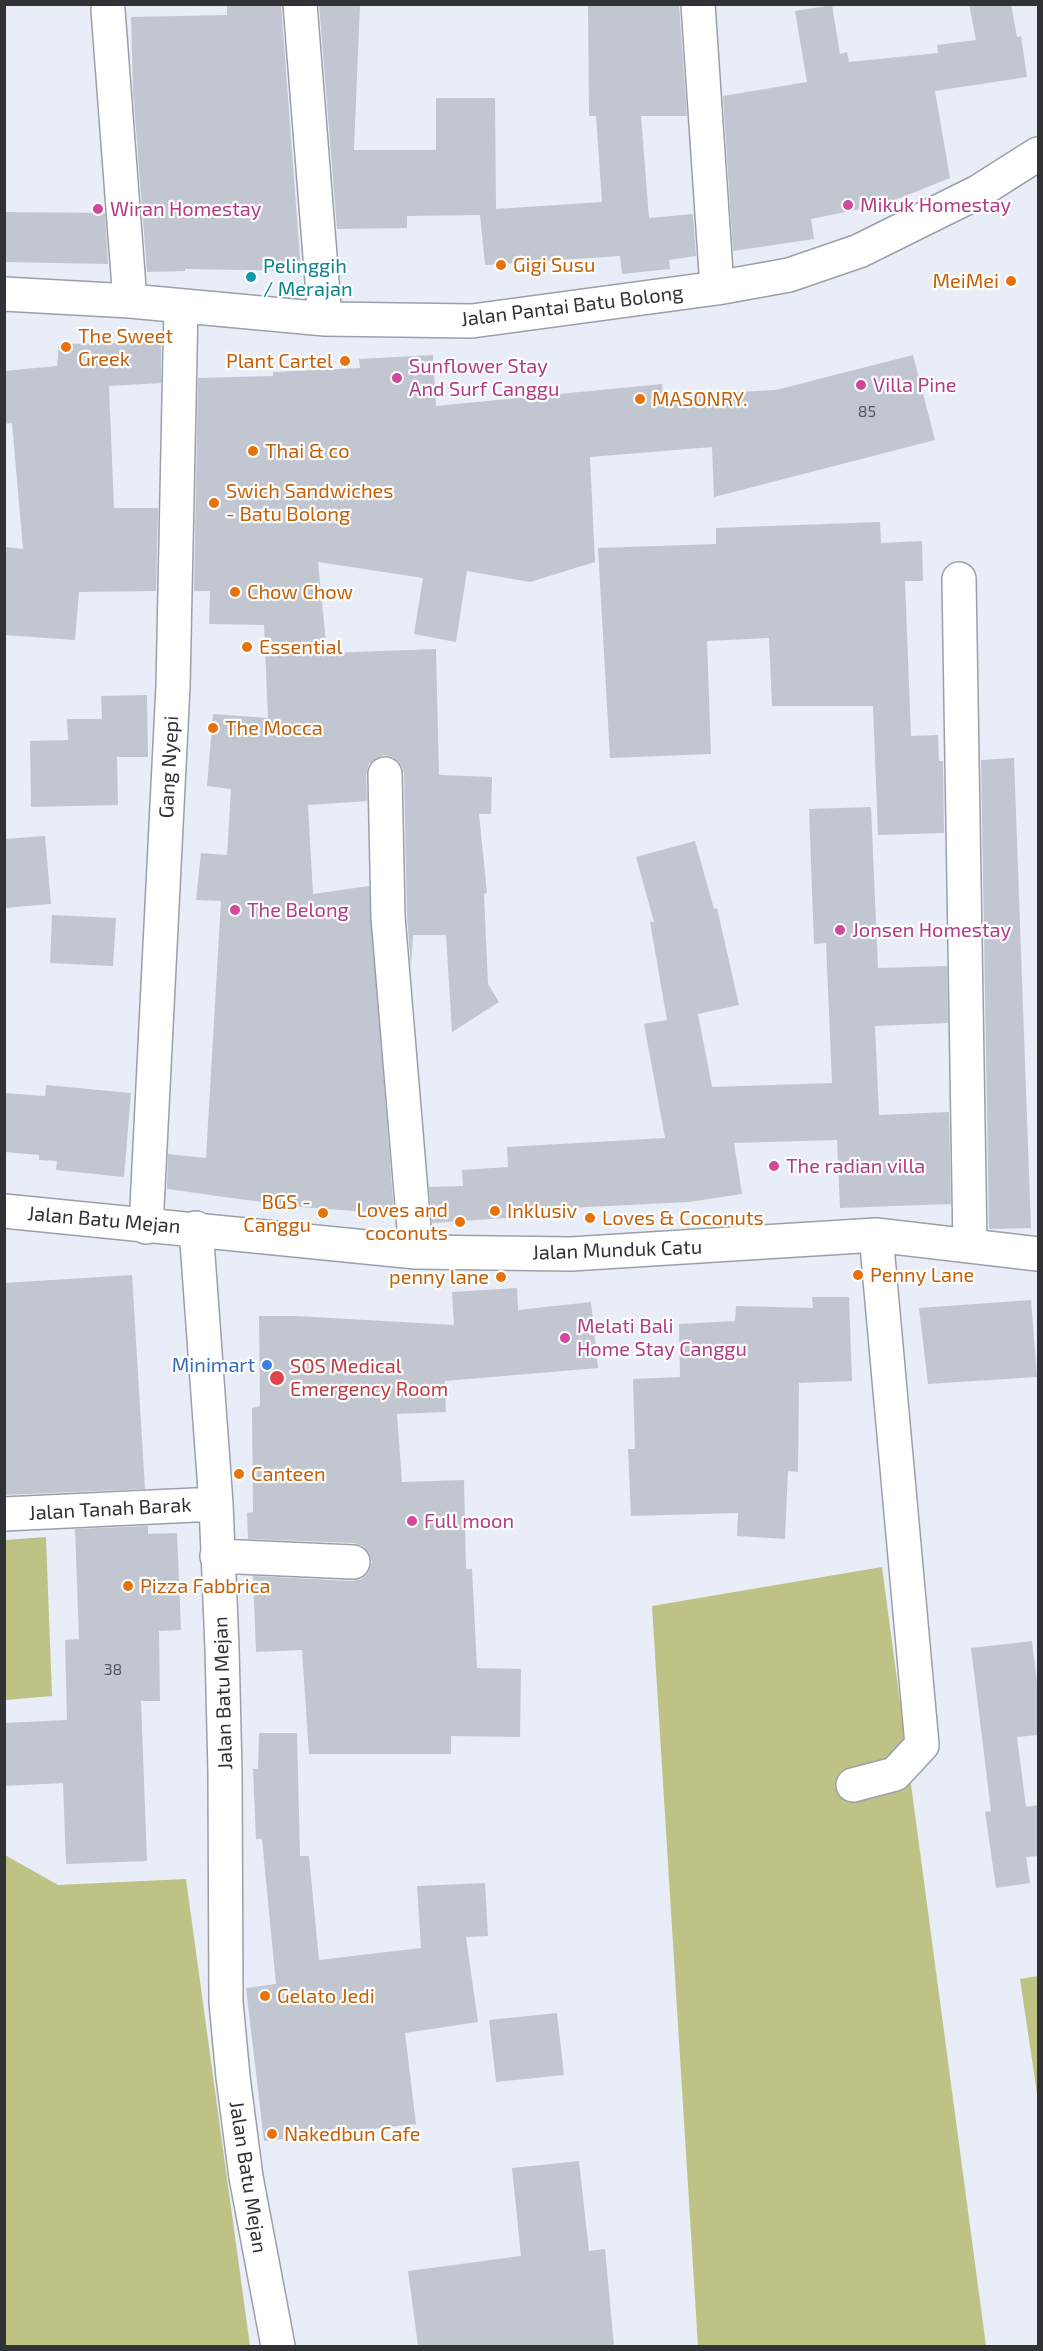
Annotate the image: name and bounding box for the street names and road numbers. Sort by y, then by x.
street label: Jalan Pantai Batu Bolong [459,280,685,332]
street label: Gang Nyepi [154,715,184,819]
street label: Jalan Batu Mejan [26,1201,182,1239]
street label: Jalan Munduk Catu [532,1235,702,1265]
street label: Jalan Tanah Barak [28,1493,192,1525]
street label: Jalan Batu Mejan [208,1616,238,1770]
street label: Jalan Batu Mejan [224,2099,272,2255]

